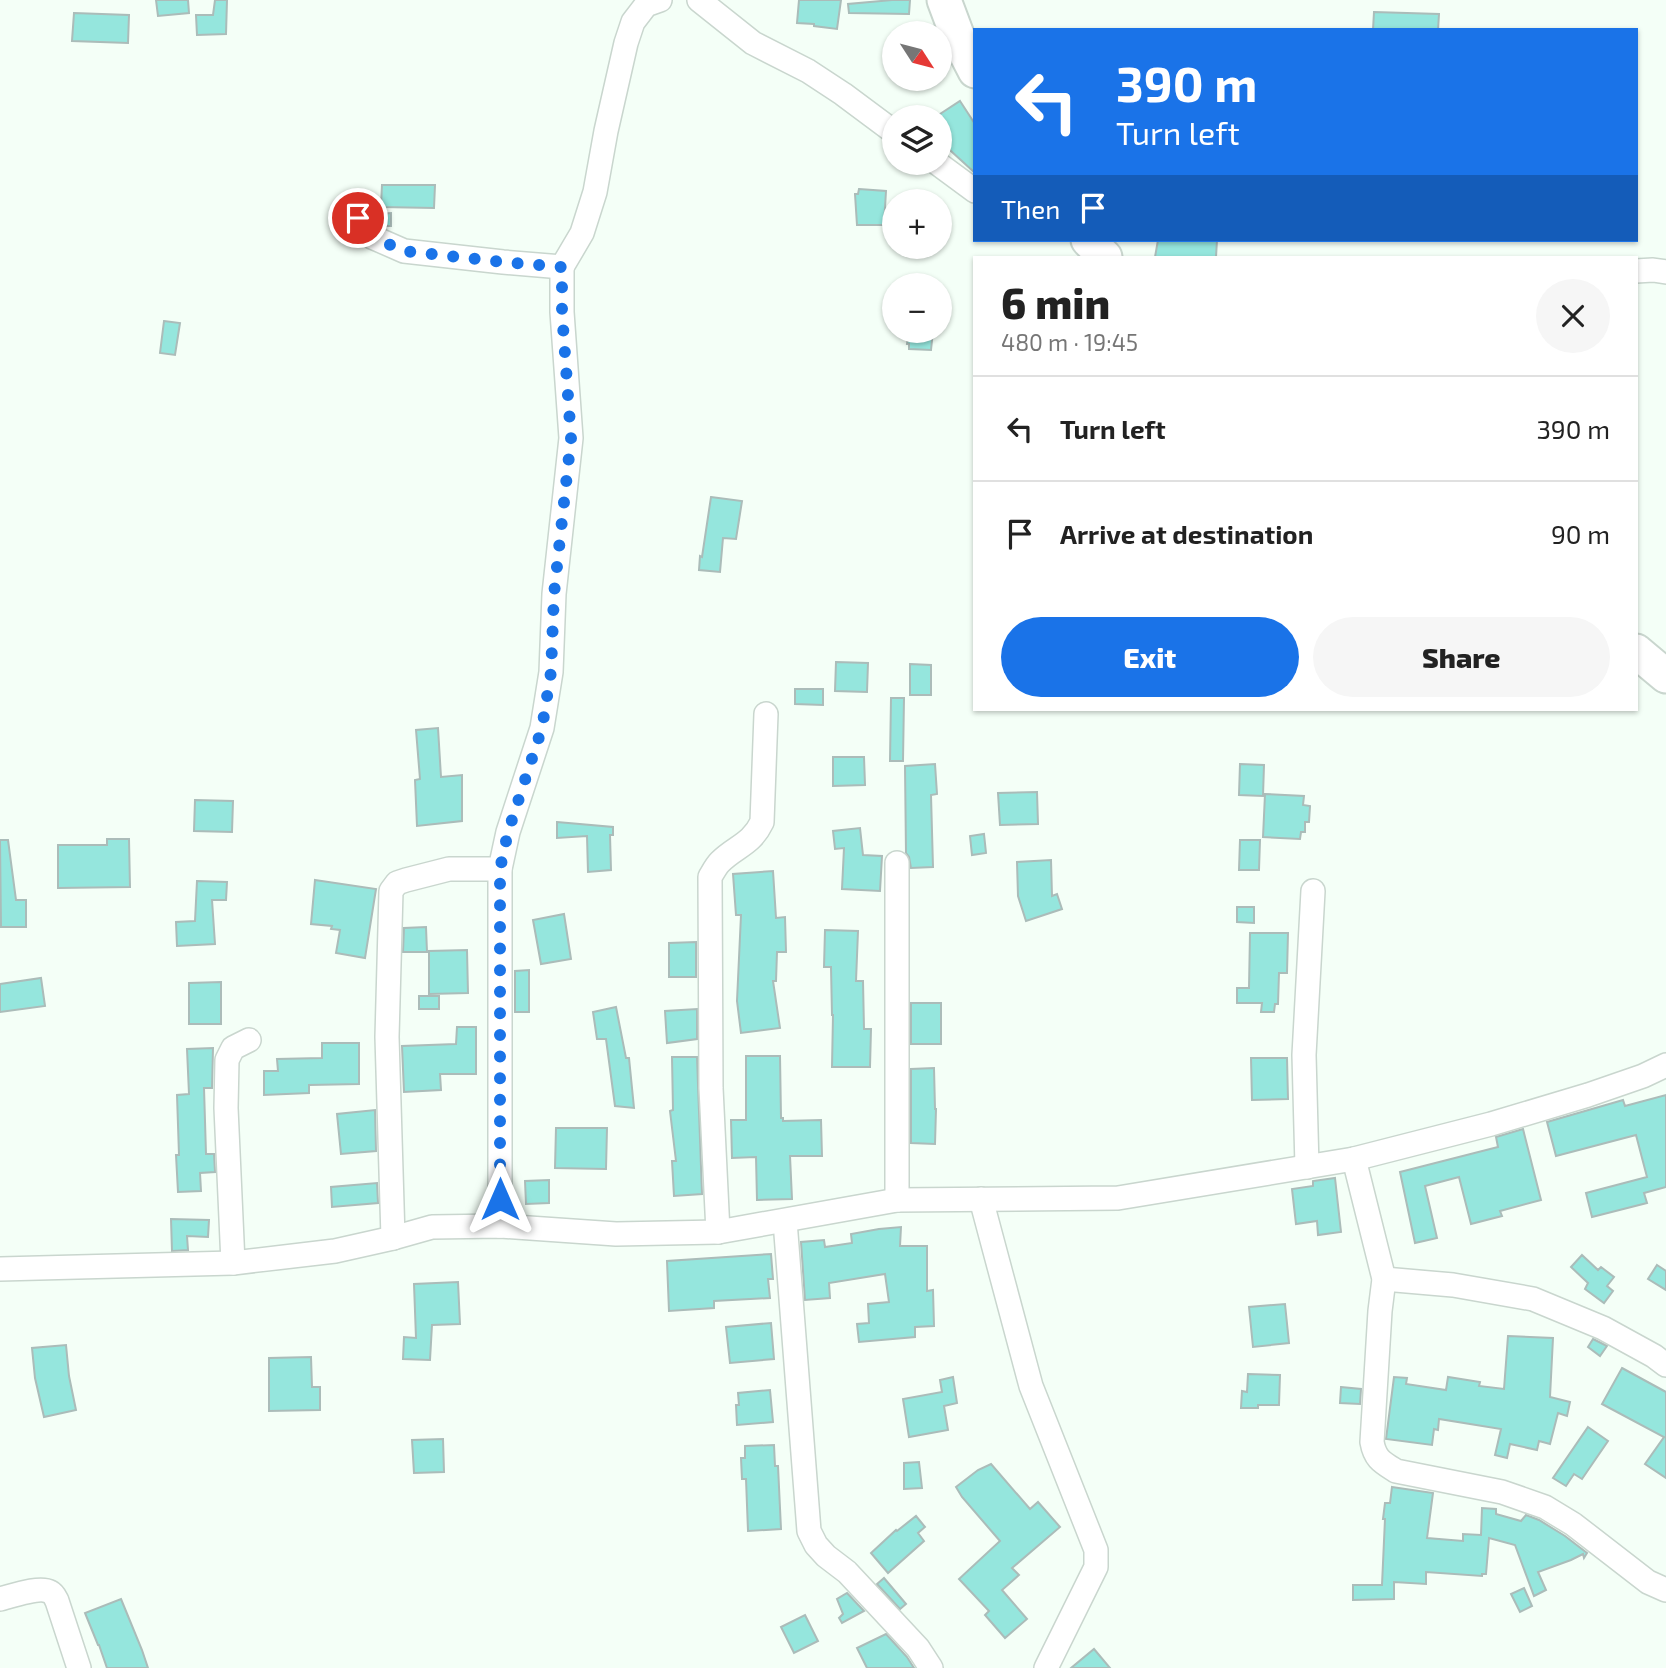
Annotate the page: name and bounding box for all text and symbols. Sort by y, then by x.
north arrow [882,21,952,91]
map controls [882,21,952,343]
text: 390 m [1116,53,1257,112]
icon: left [1001,56,1092,147]
button: layers [882,105,952,175]
text: Turn left [1116,113,1240,151]
pin [328,188,388,248]
button: + [882,189,952,259]
icon: arrive [1074,189,1112,227]
text: Then [1001,193,1060,224]
icon: arrive [339,199,377,237]
button: − [882,273,952,343]
text: 6 min [1001,277,1110,327]
button: close [1536,279,1610,353]
text: 480 m · 19:45 [1001,328,1138,356]
icon: left [1001,410,1039,448]
text: Turn left [1060,413,1166,444]
text: 390 m [1536,413,1610,444]
icon: arrive [1001,515,1039,553]
text: Arrive at destination [1060,518,1313,549]
text: 90 m [1551,518,1610,549]
button: Exit [1001,617,1299,697]
button: Share [1313,617,1610,697]
position arrow [463,1162,537,1236]

